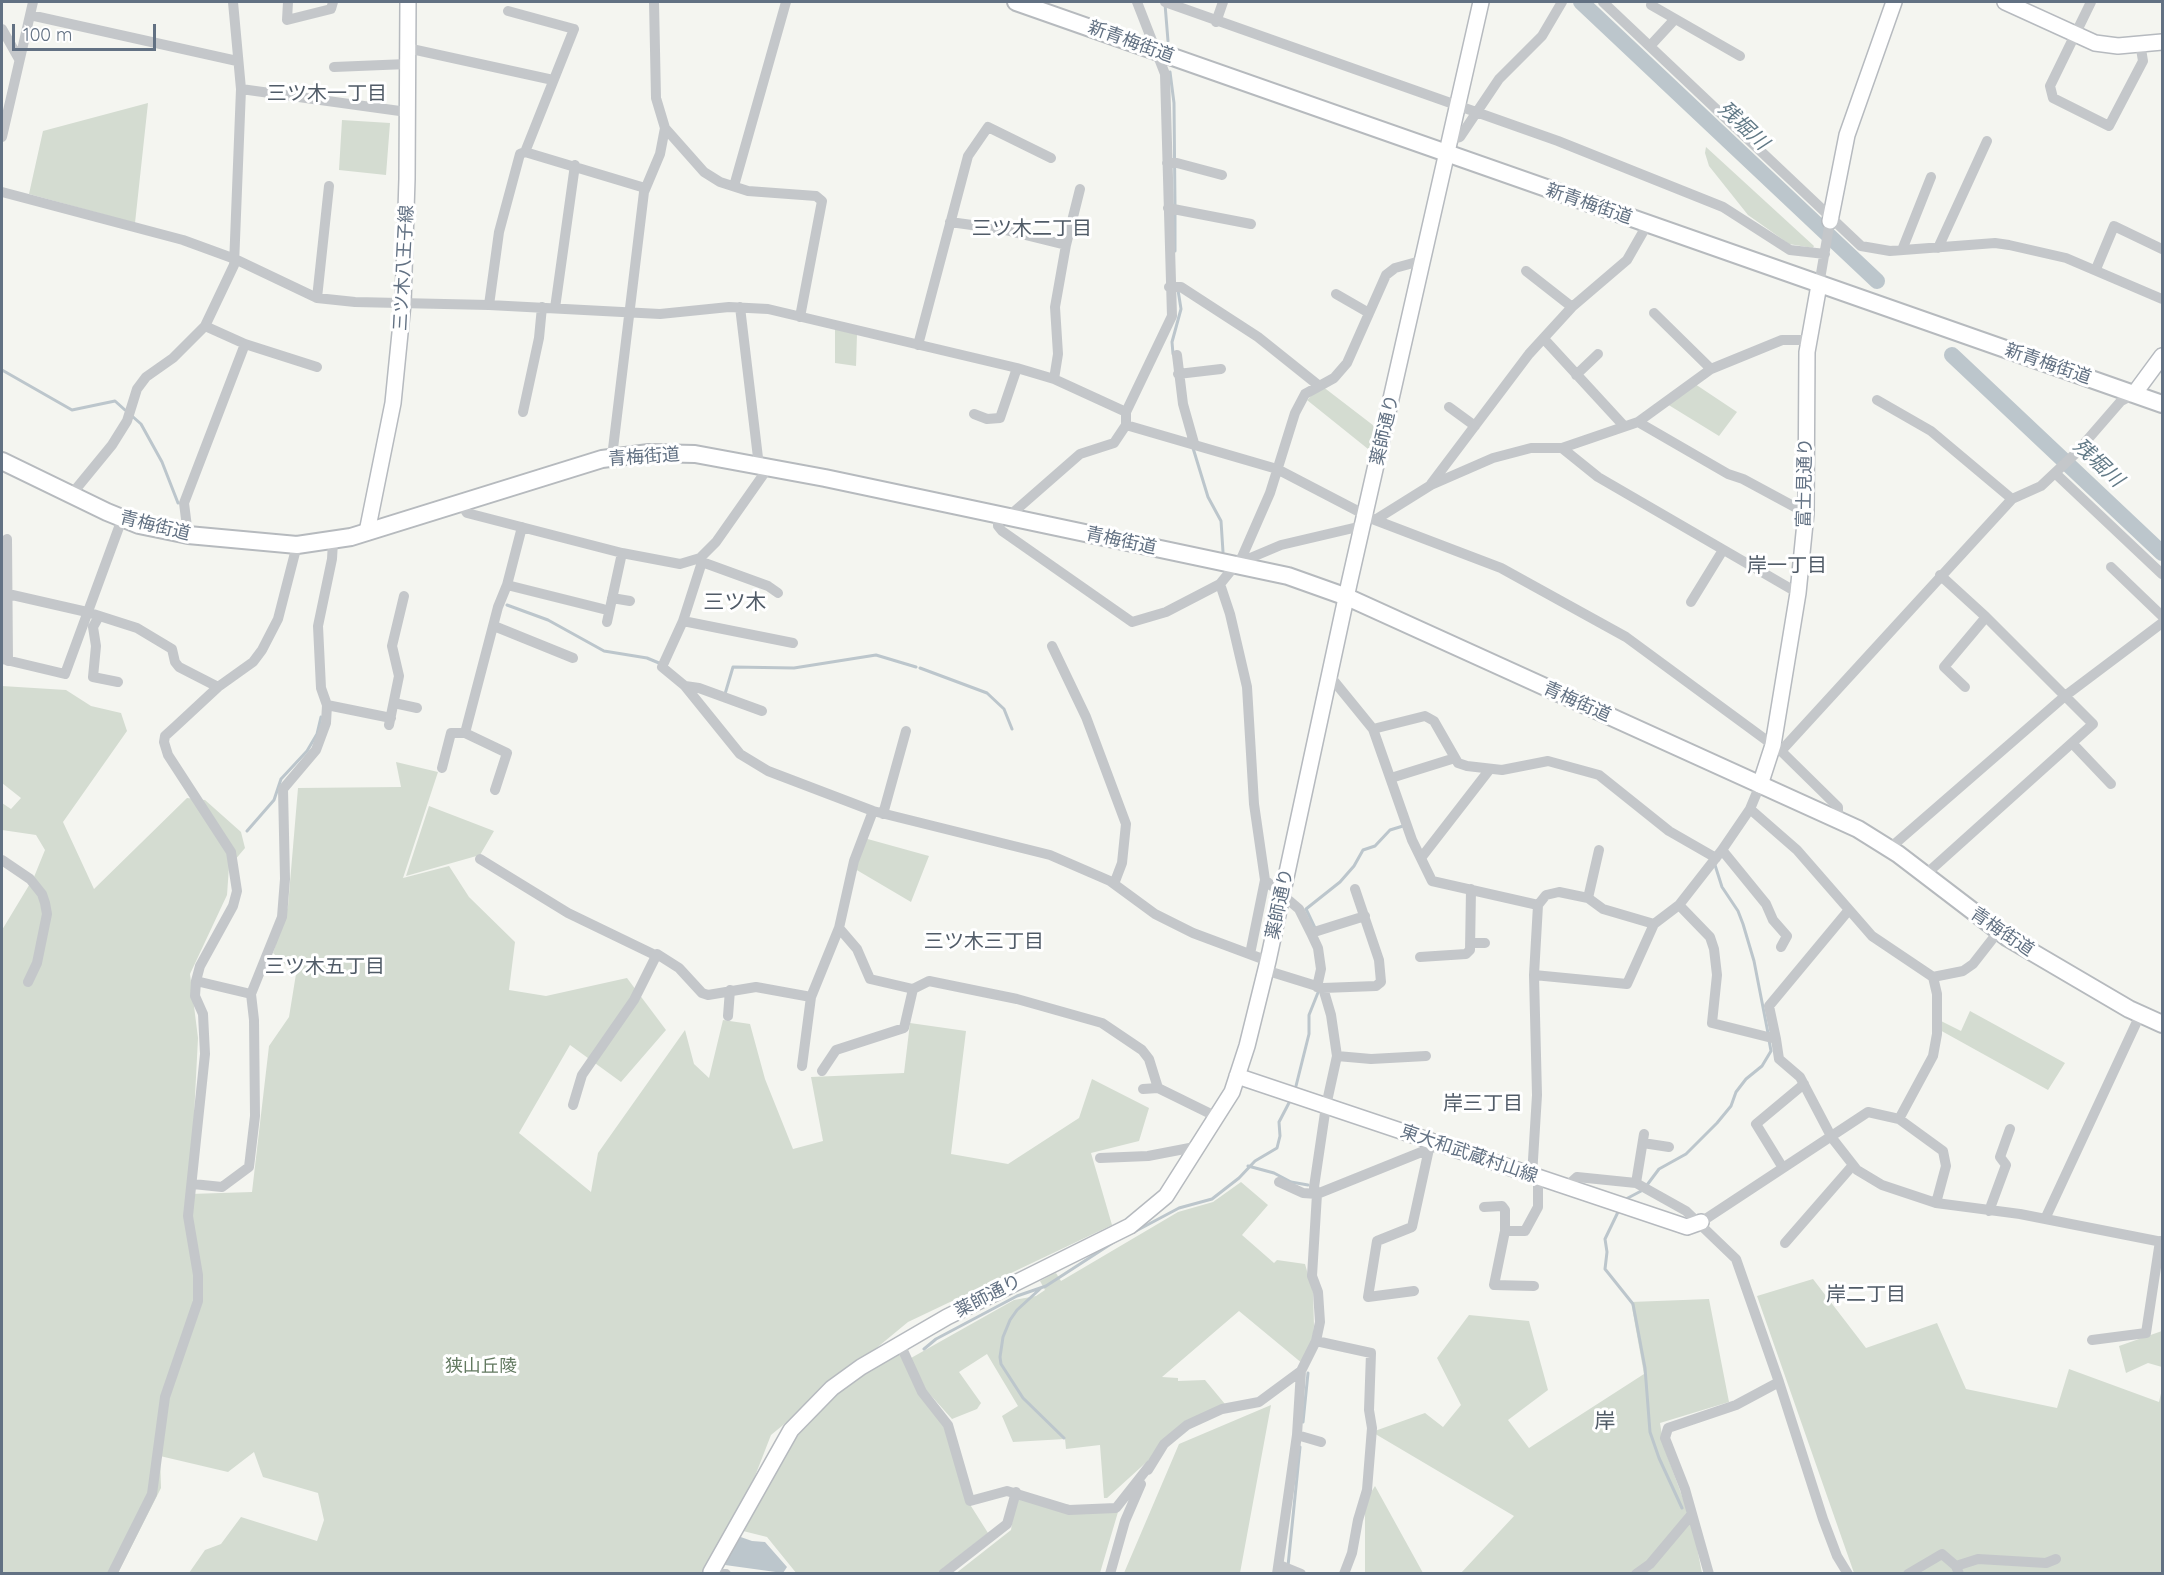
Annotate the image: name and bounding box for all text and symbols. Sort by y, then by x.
scale bar [15,12,159,50]
street label: 新青梅街道 [1085,16,1177,68]
text: 100 m [23,23,72,46]
district label: 三ツ木一丁目 [267,82,387,106]
water label: 残堀川 [1713,97,1773,155]
street label: 新青梅街道 [1543,179,1635,229]
street label: 三ツ木八王子線 [390,205,418,331]
district label: 三ツ木二丁目 [972,217,1092,241]
street label: 新青梅街道 [2002,339,2094,389]
street label: 薬師通り [1366,392,1404,468]
water label: 残堀川 [2068,434,2128,492]
street label: 富士見通り [1793,438,1817,528]
street label: 青梅街道 [607,444,681,470]
street label: 青梅街道 [117,507,193,545]
street label: 青梅街道 [1084,523,1158,559]
district label: 岸一丁目 [1747,554,1827,578]
district label: 三ツ木 [704,590,766,616]
street label: 青梅街道 [1540,677,1614,727]
street label: 薬師通り [1262,867,1298,941]
street label: 青梅街道 [1966,903,2038,961]
district label: 三ツ木三丁目 [924,930,1044,954]
district label: 三ツ木五丁目 [265,955,385,979]
district label: 岸三丁目 [1443,1092,1523,1116]
street label: 東大和武蔵村山線 [1397,1120,1541,1188]
street label: 薬師通り [951,1270,1025,1322]
district label: 岸二丁目 [1826,1283,1906,1307]
park label: 狭山丘陵 [445,1356,517,1378]
district label: 岸 [1595,1409,1615,1435]

